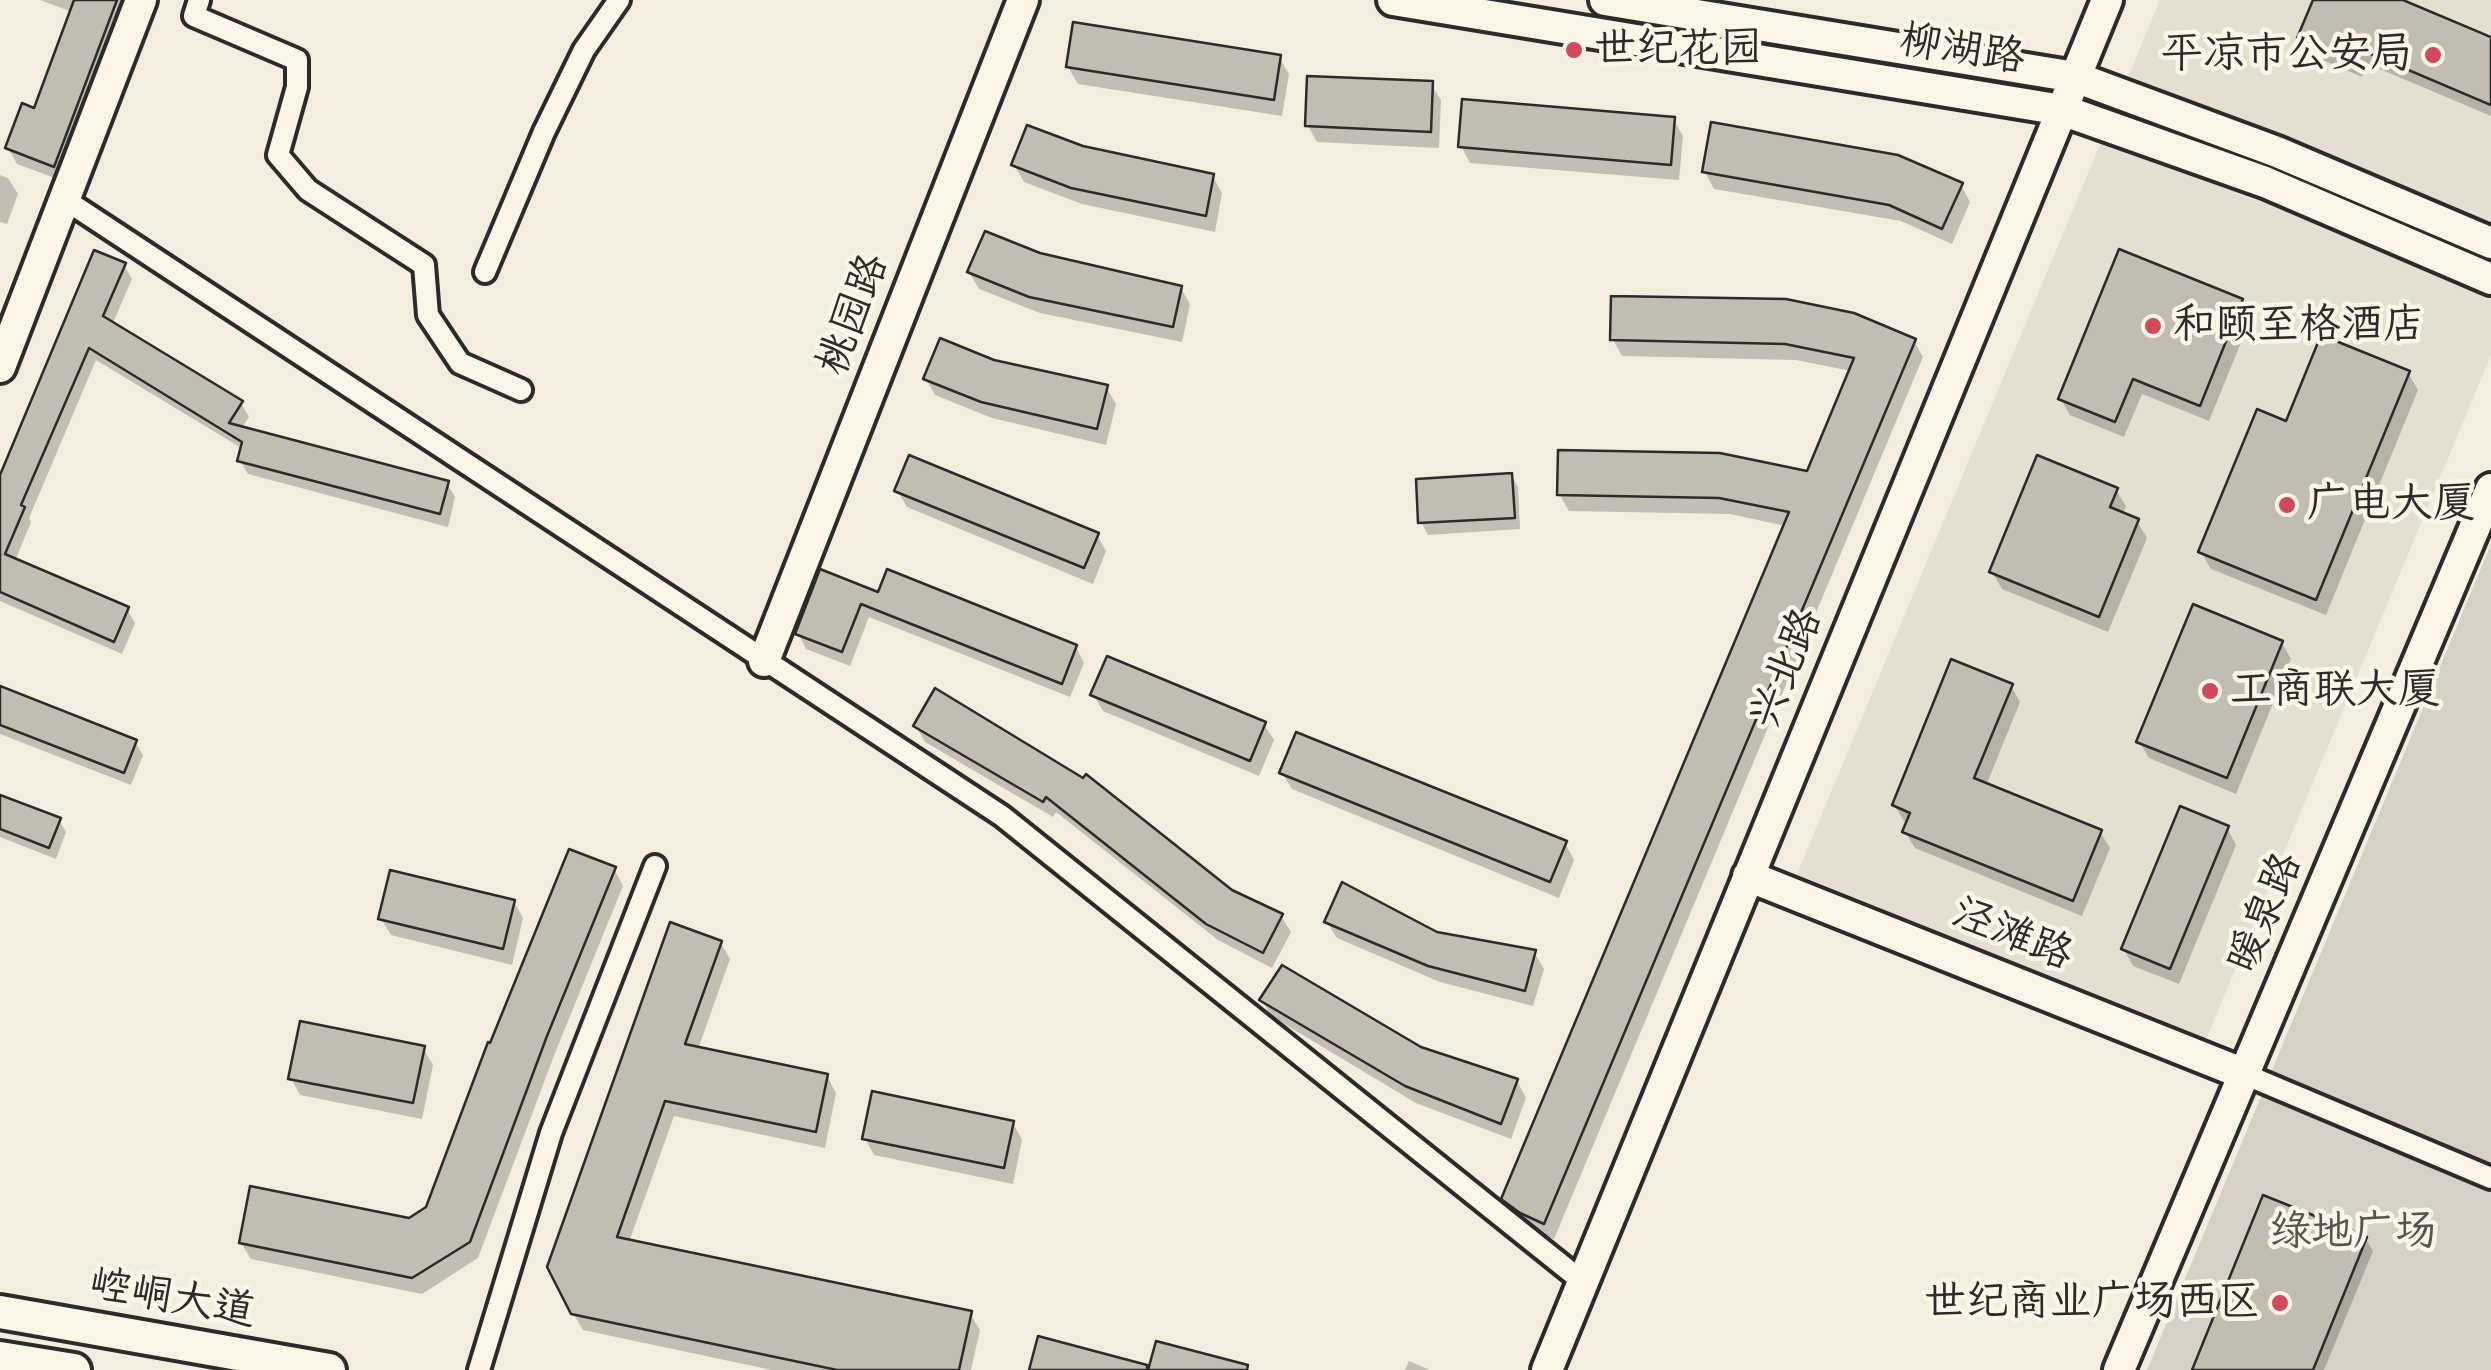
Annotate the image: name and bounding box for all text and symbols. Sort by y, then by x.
street label: 柳湖路 [1896,15,2028,85]
place label: 世纪花园 [1594,25,1762,75]
place label: 平凉市公安局 [2161,30,2413,80]
marker: 世纪花园 [1563,39,1585,61]
marker: 平凉市公安局 [2422,44,2444,66]
street label: 桃园路 [808,247,900,383]
place label: 和颐至格酒店 [2173,301,2425,351]
marker: 和颐至格酒店 [2142,315,2164,337]
place label: 广电大厦 [2307,480,2475,530]
marker: 广电大厦 [2276,494,2298,516]
street label: 兴北路 [1740,601,1834,737]
place label: 工商联大厦 [2230,666,2440,716]
marker: 工商联大厦 [2199,680,2221,702]
street label: 暖泉路 [2218,845,2314,981]
street label: 泾滩路 [1944,888,2080,982]
park label: 绿地广场 [2269,1208,2437,1258]
street label: 崆峒大道 [85,1260,259,1338]
place label: 世纪商业广场西区 [1924,1278,2260,1328]
marker: 世纪商业广场西区 [2269,1292,2291,1314]

